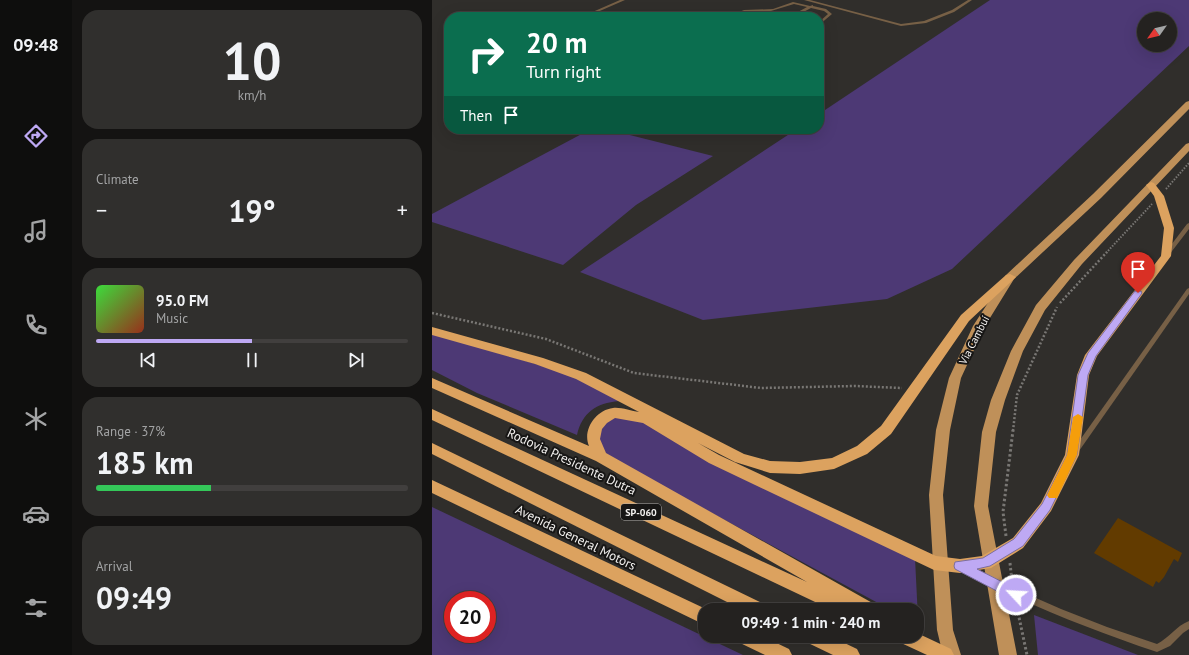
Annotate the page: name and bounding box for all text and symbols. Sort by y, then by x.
north arrow [1137,12,1177,52]
map controls [1137,12,1177,52]
text: 20 m [526,24,587,61]
text: 10 [223,27,281,94]
icon: right [460,28,512,80]
text: 09:48 [13,33,59,56]
text: Turn right [526,60,601,83]
text: km/h [238,87,266,104]
icon: arrive [500,104,522,126]
text: Then [460,106,492,125]
icon: directions [22,122,50,150]
text: Climate [96,171,139,188]
text: 19° [228,191,276,230]
text: − [96,196,107,224]
text: + [397,196,408,224]
icon: music [22,217,50,245]
pin [1121,252,1155,293]
icon: arrive [1127,258,1149,280]
text: 95.0 FM [156,291,209,310]
text: Music [156,310,188,327]
icon: phone [22,311,50,339]
street label: Via Cambuí [955,313,992,368]
icon: previous [137,349,159,371]
icon: pause [241,349,263,371]
icon: next [345,349,367,371]
icon: climate [22,405,50,433]
text: Range · 37% [96,423,165,440]
street label: Rodovia Presidente Dutra [505,424,639,499]
text: 185 km [96,443,194,482]
icon: car [22,500,50,528]
street label: Avenida General Motors [513,501,639,574]
road number: SP-060 [621,504,661,520]
text: Arrival [96,558,132,575]
position arrow [995,574,1037,616]
text: 09:49 [96,578,172,617]
speed limit sign: 20 [444,591,496,643]
icon: filters [22,594,50,622]
text: 09:49 · 1 min · 240 m [742,613,880,632]

